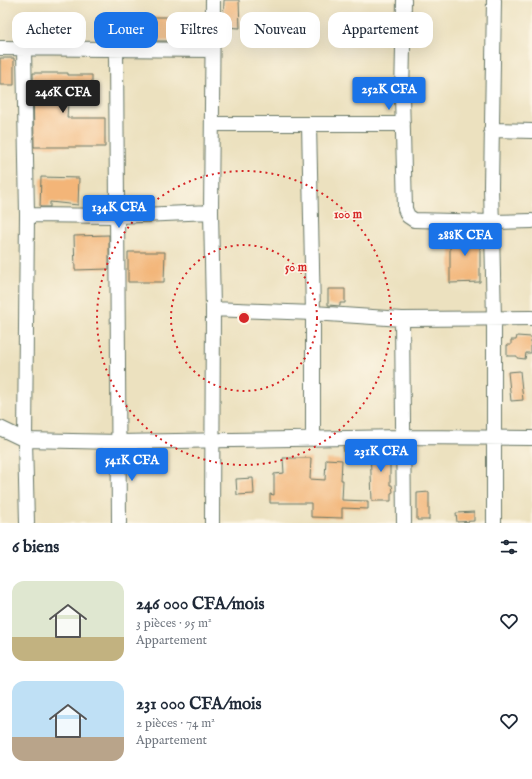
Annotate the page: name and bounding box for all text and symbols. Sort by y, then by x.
chip: Acheter [12,12,86,48]
chip: Louer [94,12,158,48]
chip: Filtres [166,12,232,48]
chip: Nouveau [240,12,320,48]
chip: Appartement [328,12,433,48]
pin: 252K CFA [348,77,430,111]
pin: 246K CFA [22,80,104,114]
text: 252K CFA [361,81,417,98]
text: 246K CFA [35,84,91,101]
pin: 134K CFA [78,195,160,229]
text: 134K CFA [92,199,146,216]
text: 100 m [334,207,363,222]
pin: 288K CFA [424,223,506,257]
text: 288K CFA [438,227,492,244]
text: 50 m [285,260,308,275]
centre of rings [237,311,251,325]
pin: 231K CFA [340,439,422,473]
text: 231K CFA [354,443,408,460]
pin: 541K CFA [91,448,173,482]
text: 541K CFA [105,452,159,469]
icon: filters [498,536,520,558]
text: 6 biens [12,537,59,558]
text: 246 000 CFA/mois [136,594,264,615]
icon: home [44,597,92,645]
icon: heart [498,610,520,632]
text: 3 pièces · 95 m² [136,615,212,632]
text: Appartement [136,632,207,649]
text: 231 000 CFA/mois [136,694,262,715]
icon: home [44,697,92,745]
icon: heart [498,710,520,732]
text: 2 pièces · 74 m² [136,715,215,732]
text: Appartement [136,732,207,749]

